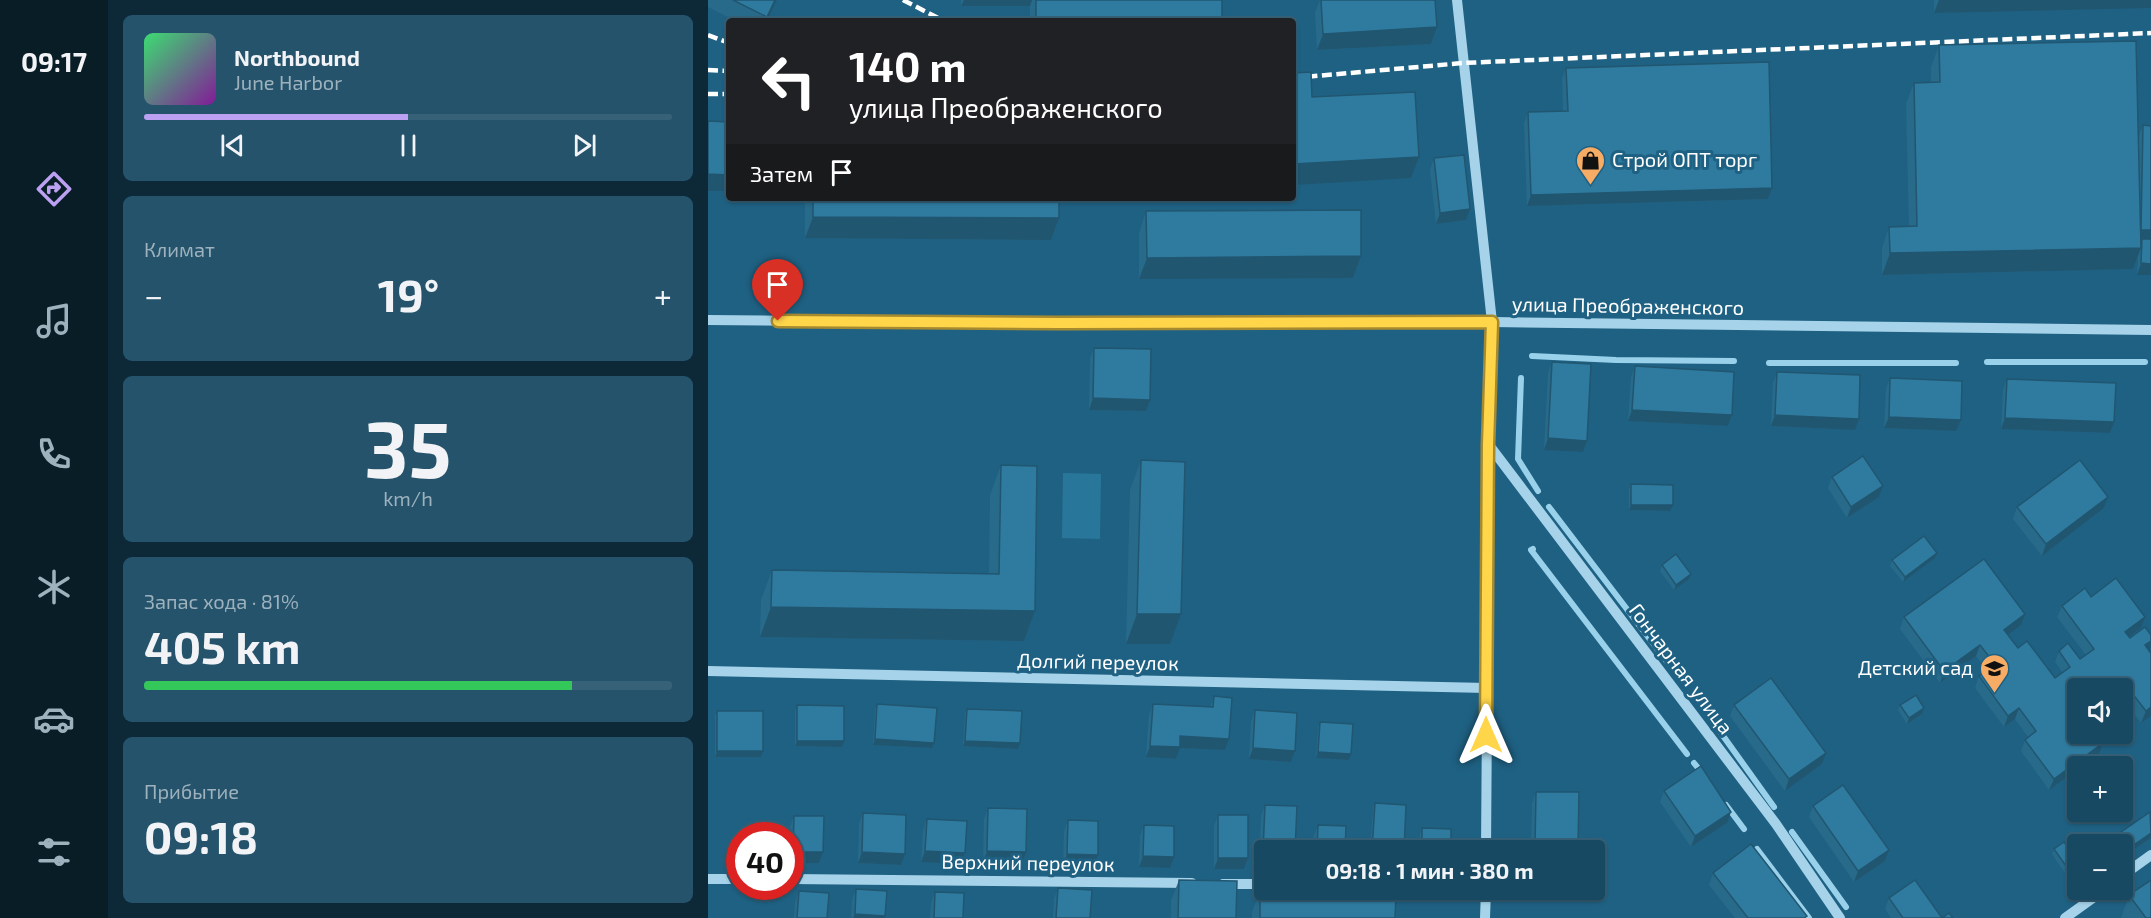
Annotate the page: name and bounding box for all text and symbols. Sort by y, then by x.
text: 140 m [849,40,966,90]
icon: left [750,42,828,120]
text: Northbound [234,44,360,70]
text: 09:17 [21,45,87,77]
text: June Harbor [234,70,342,94]
text: улица Преображенского [849,91,1163,123]
icon: previous [216,129,249,162]
icon: pause [392,129,425,162]
icon: next [568,129,601,162]
shop icon: Строй ОПТ торг [1575,144,1607,186]
place label: Строй ОПТ торг [1612,147,1757,171]
icon: arrive [825,156,858,189]
text: Затем [750,160,813,186]
icon: directions [33,168,75,210]
text: Климат [144,237,215,261]
pin [752,259,803,321]
text: 19° [378,267,439,321]
icon: arrive [761,268,794,301]
text: − [144,275,163,315]
text: + [654,275,672,315]
street label: улица Преображенского [1512,291,1744,320]
icon: music [33,300,75,342]
text: 35 [364,400,452,494]
icon: phone [33,433,75,475]
text: km/h [383,486,433,510]
icon: climate [33,566,75,608]
text: Запас хода · 81% [144,589,299,613]
street label: Гончарная улица [1624,598,1739,739]
text: 405 km [144,619,300,673]
street label: Долгий переулок [1017,648,1179,675]
school or university icon: Детский сад [1978,652,2010,694]
place label: Детский сад [1858,655,1973,679]
map controls [2067,678,2133,900]
button: sound [2067,678,2133,744]
icon: car [33,698,75,740]
position arrow [1454,703,1518,767]
button: + [2067,756,2133,822]
text: Прибытие [144,779,239,803]
text: 09:18 [144,809,258,863]
speed limit sign: 40 [726,822,804,900]
icon: filters [33,831,75,873]
button: − [2067,834,2133,900]
street label: Верхний переулок [941,848,1115,877]
text: 09:18 · 1 мин · 380 m [1325,857,1534,883]

